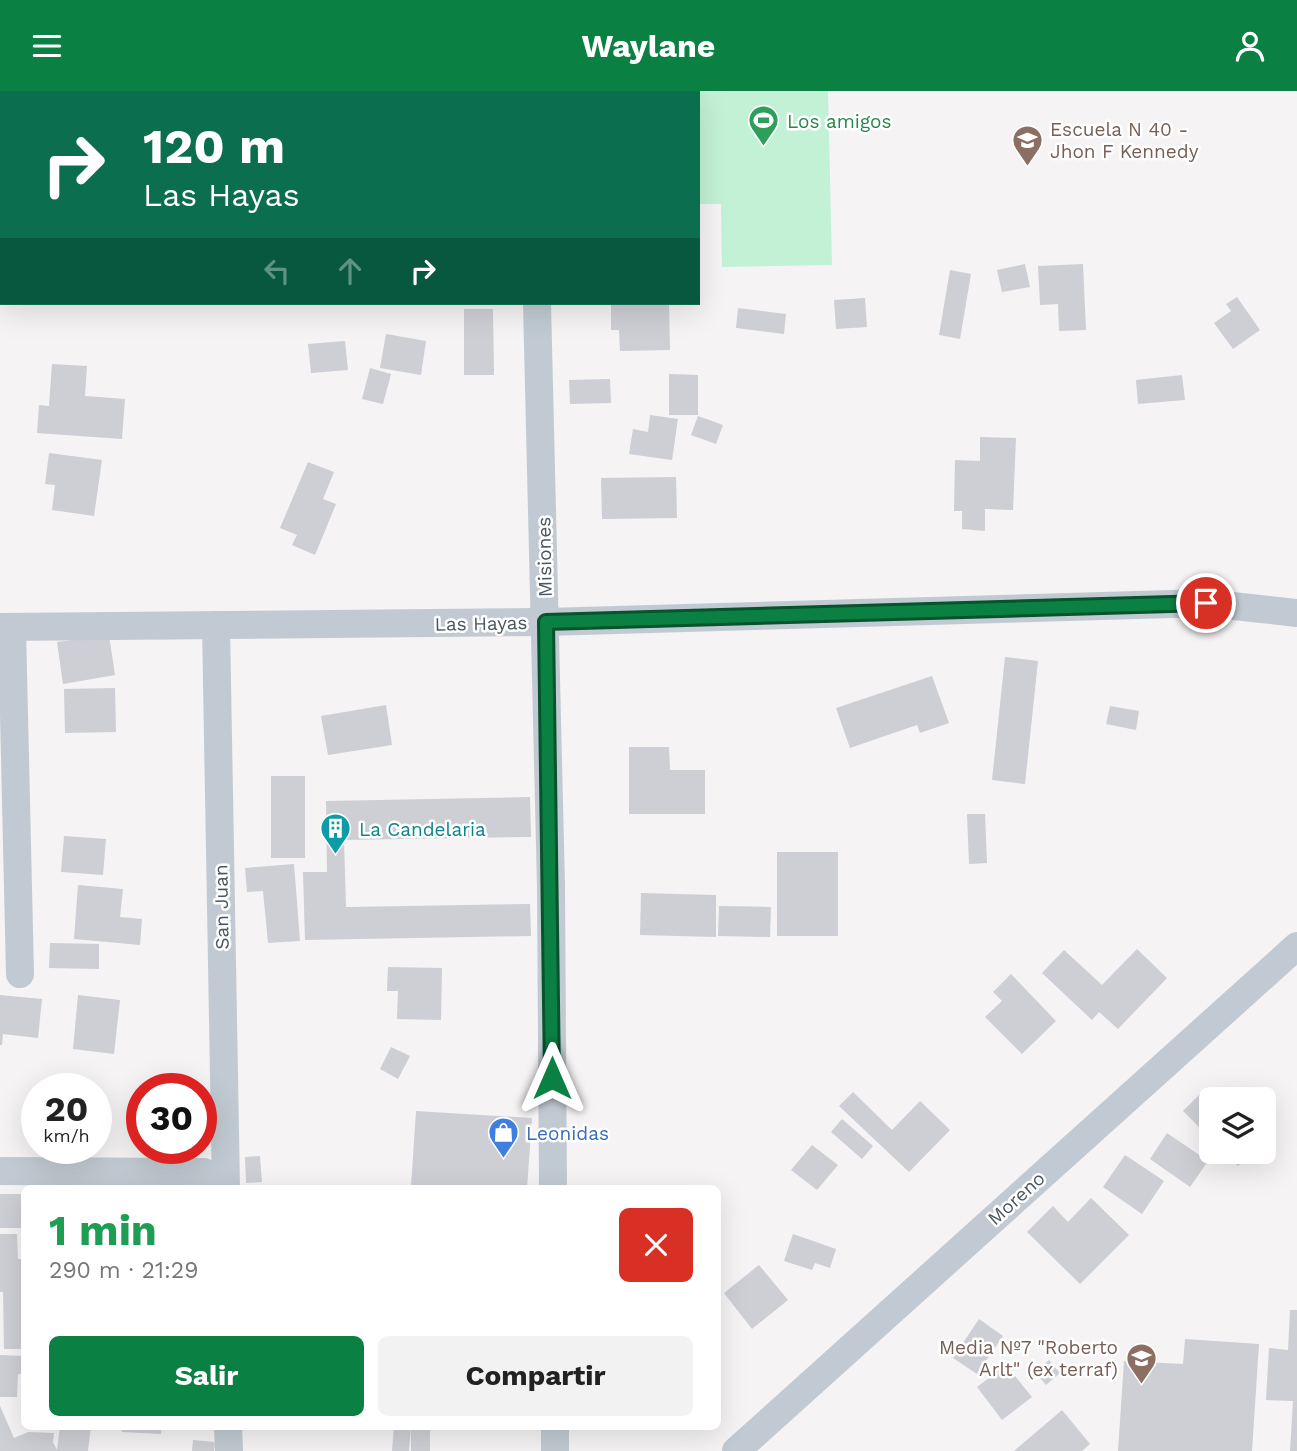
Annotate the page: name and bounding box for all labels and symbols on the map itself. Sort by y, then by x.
sports icon: Los amigos [747,104,781,148]
place label: Los amigos [787,110,891,133]
place label: Escuela N 40 - Jhon F Kennedy [1050,118,1199,163]
school or university icon: Escuela N 40 - Jhon F Kennedy [1010,123,1044,167]
street label: Misiones [532,517,557,597]
pin [1176,573,1236,633]
street label: Las Hayas [434,611,528,636]
building icon: La Candelaria [319,812,353,856]
place label: La Candelaria [359,818,486,841]
street label: San Juan [209,864,234,950]
position arrow [515,1041,589,1115]
speed limit sign: 30 [126,1073,217,1164]
shop icon: Leonidas [486,1116,520,1160]
place label: Leonidas [526,1122,609,1145]
street label: Moreno [983,1167,1050,1230]
place label: Media Nº7 "Roberto Arlt" (ex terraf) [939,1336,1118,1381]
school or university icon: Media Nº7 "Roberto Arlt" (ex terraf) [1124,1341,1158,1385]

